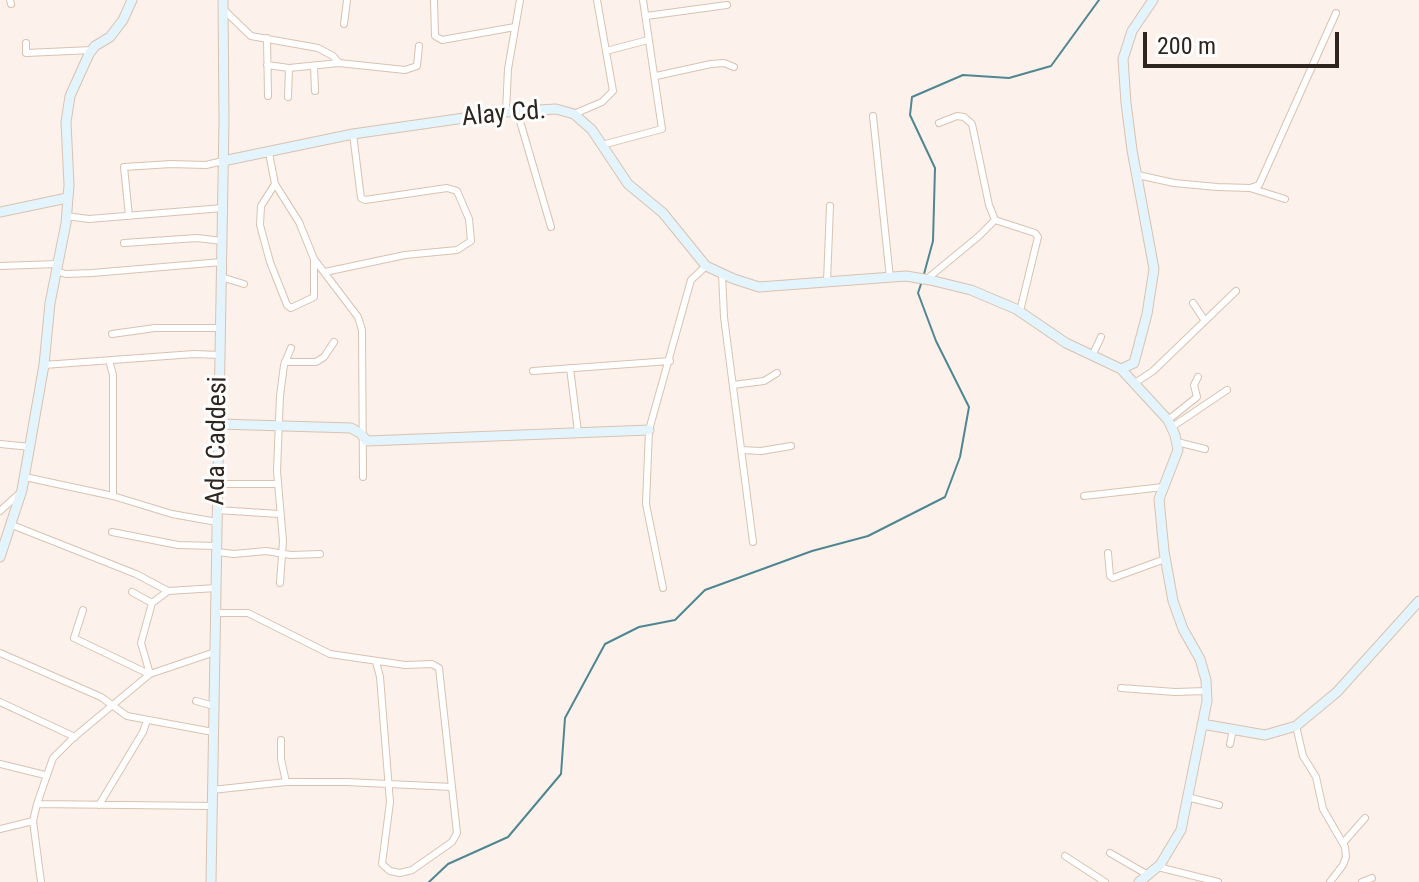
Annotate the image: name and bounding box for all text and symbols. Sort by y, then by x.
scale bar [1147,16,1343,66]
text: 200 m [1157,32,1216,60]
street label: Alay Cd. [461,96,547,134]
street label: Ada Caddesi [201,376,235,506]

